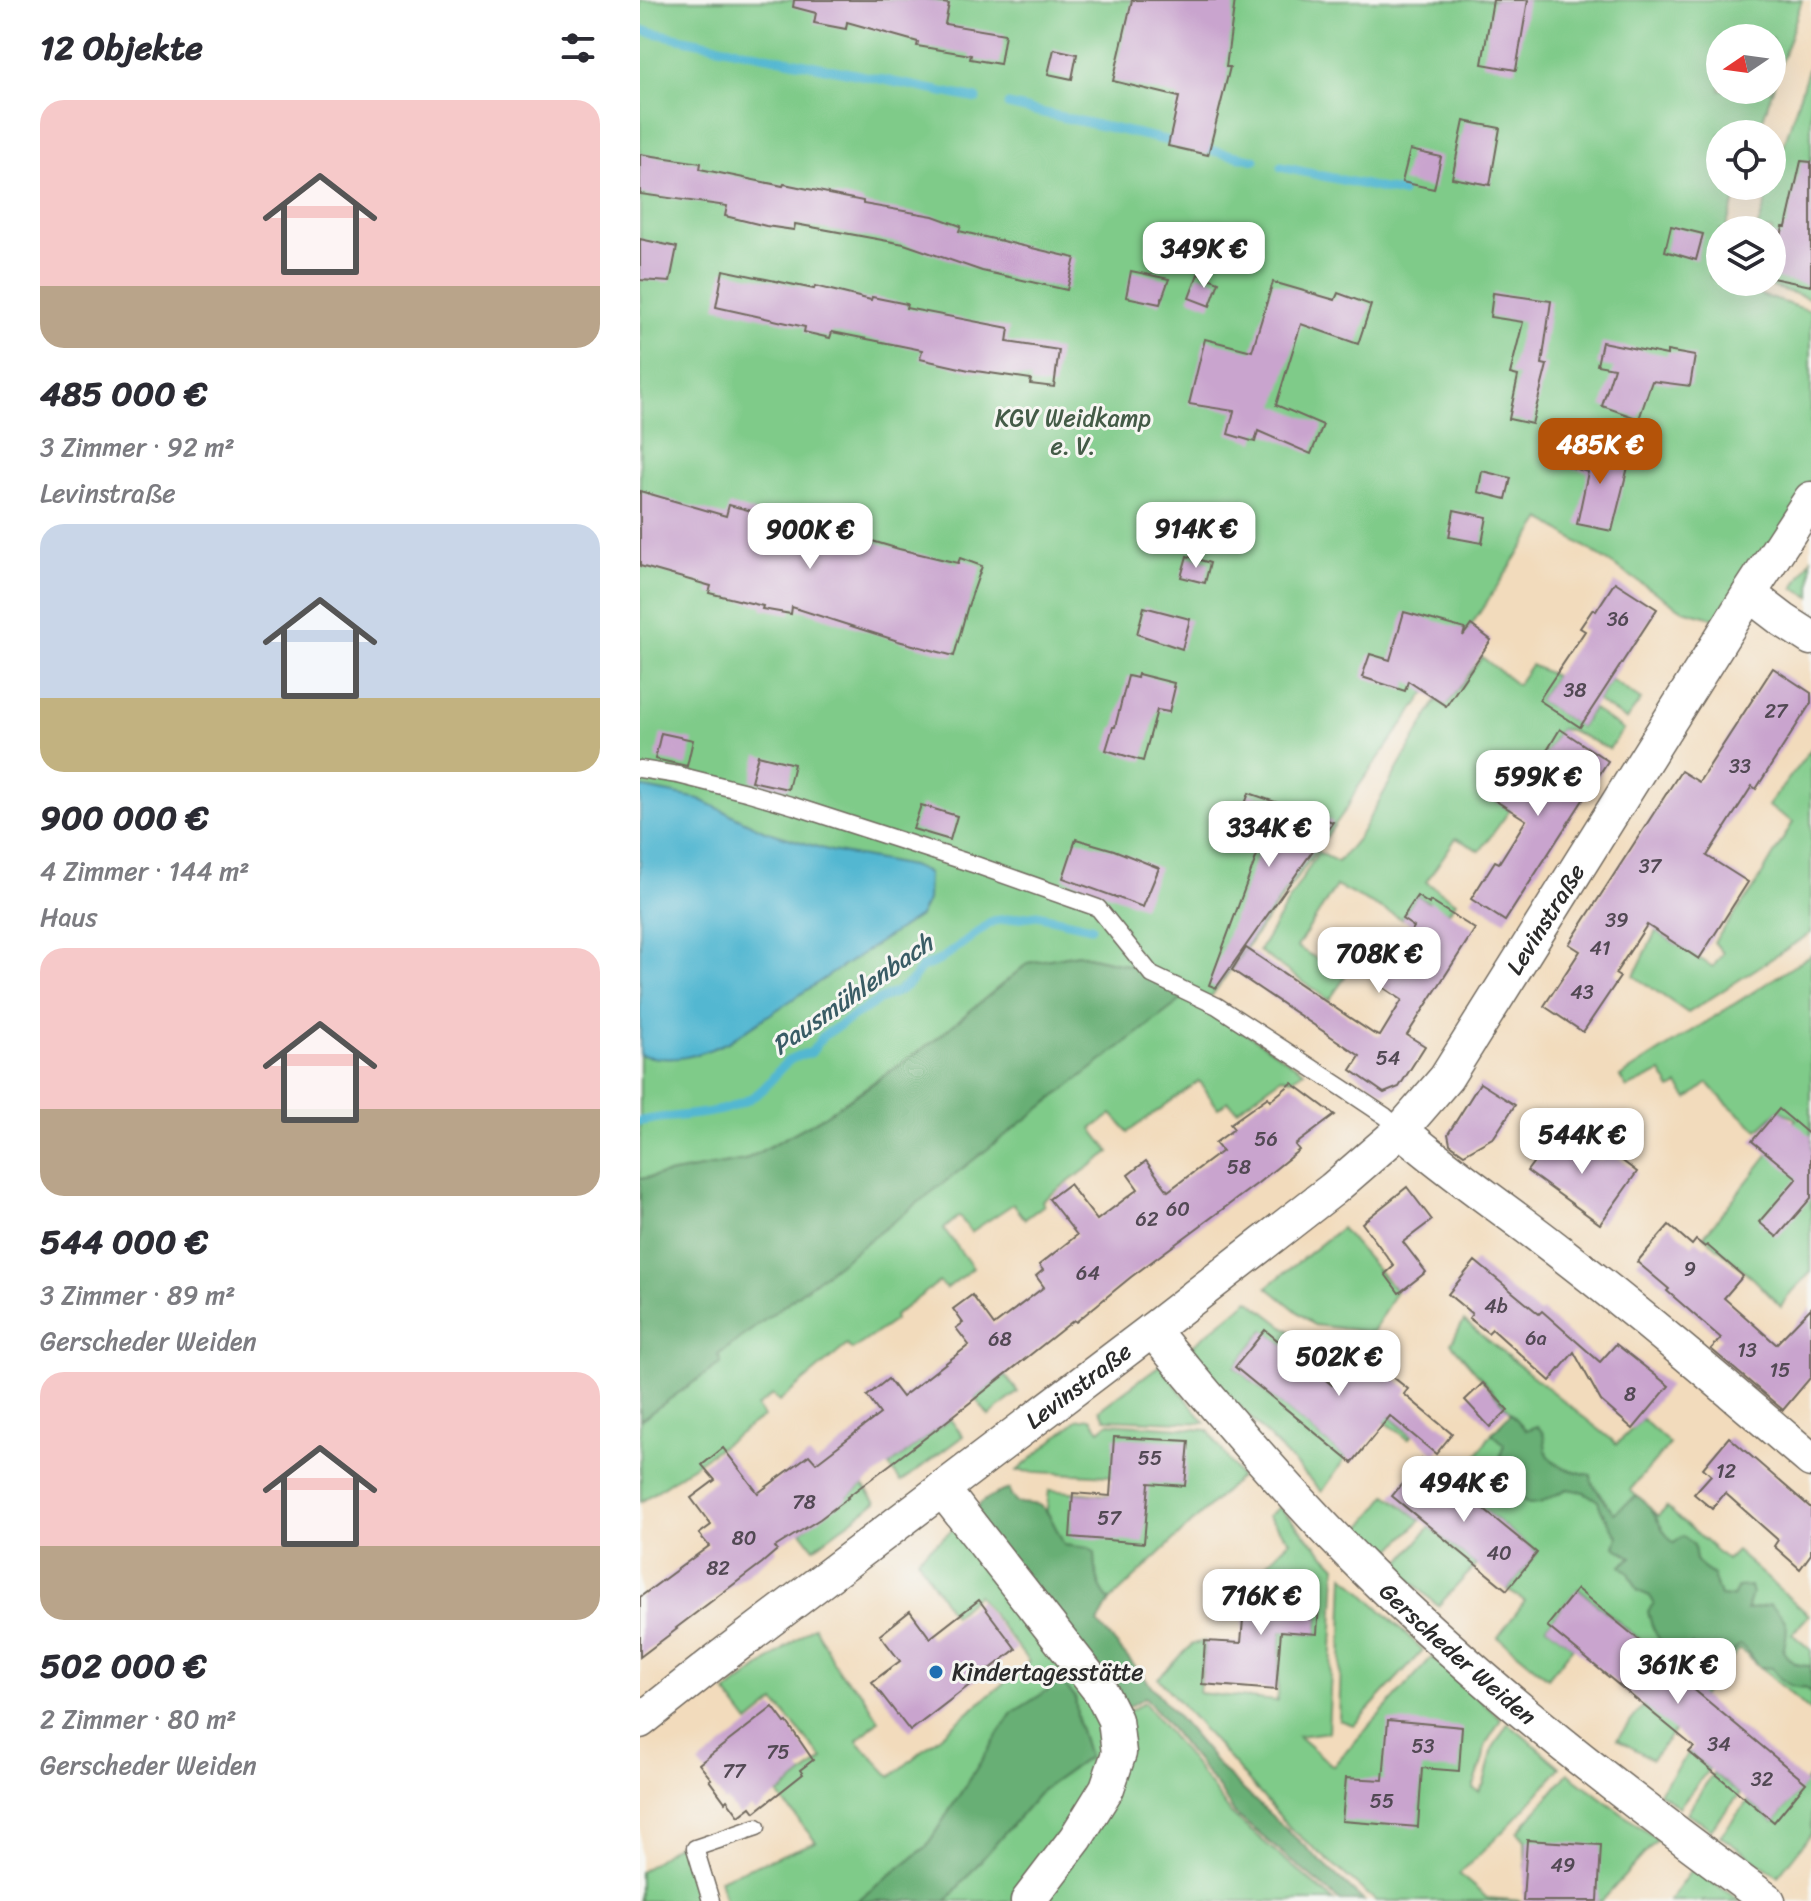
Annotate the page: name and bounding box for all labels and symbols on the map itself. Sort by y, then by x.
north arrow [1706,24,1786,104]
pin: 349K € [1139,222,1269,290]
park label: KGV Weidkamp e. V. [995,397,1151,467]
pin: 485K € [1535,418,1665,486]
pin: 914K € [1131,502,1261,570]
pin: 900K € [745,503,875,571]
house number: 36 [1607,602,1629,637]
house number: 38 [1563,673,1587,708]
house number: 27 [1765,694,1789,729]
house number: 33 [1729,749,1751,784]
pin: 599K € [1473,750,1603,818]
pin: 334K € [1204,801,1334,869]
house number: 37 [1639,849,1663,884]
street label: Levinstraße [1494,855,1597,983]
house number: 39 [1605,903,1629,938]
water label: Pausmühlenbach [761,919,945,1067]
pin: 708K € [1314,927,1444,995]
house number: 41 [1589,931,1611,966]
house number: 43 [1570,975,1594,1010]
house number: 54 [1376,1041,1400,1076]
pin: 544K € [1517,1108,1647,1176]
house number: 56 [1254,1122,1278,1157]
house number: 58 [1227,1150,1251,1185]
house number: 60 [1166,1192,1190,1227]
house number: 62 [1136,1202,1159,1237]
house number: 9 [1684,1252,1696,1287]
house number: 64 [1076,1256,1100,1291]
house number: 4b [1484,1289,1508,1324]
house number: 6a [1525,1321,1547,1356]
house number: 68 [988,1322,1012,1357]
pin: 502K € [1274,1330,1404,1398]
street label: Levinstraße [1016,1331,1141,1440]
house number: 13 [1737,1333,1757,1368]
house number: 15 [1770,1353,1790,1388]
house number: 8 [1624,1377,1636,1412]
house number: 55 [1138,1441,1162,1476]
house number: 12 [1716,1454,1737,1489]
pin: 494K € [1399,1456,1529,1524]
house number: 78 [792,1485,816,1520]
house number: 57 [1097,1501,1122,1536]
house number: 80 [732,1521,756,1556]
house number: 40 [1486,1536,1512,1571]
house number: 82 [706,1551,730,1586]
pin: 716K € [1196,1569,1326,1637]
street label: Gerscheder Weiden [1369,1572,1546,1736]
pin: 361K € [1613,1638,1743,1706]
place label: Kindertagesstätte [952,1651,1144,1693]
marker: Kindertagesstätte [927,1663,945,1681]
house number: 34 [1707,1727,1731,1762]
house number: 53 [1411,1729,1435,1764]
house number: 75 [766,1735,790,1770]
house number: 77 [723,1754,747,1789]
house number: 32 [1751,1762,1774,1797]
house number: 55 [1370,1784,1394,1819]
house number: 49 [1551,1848,1575,1883]

